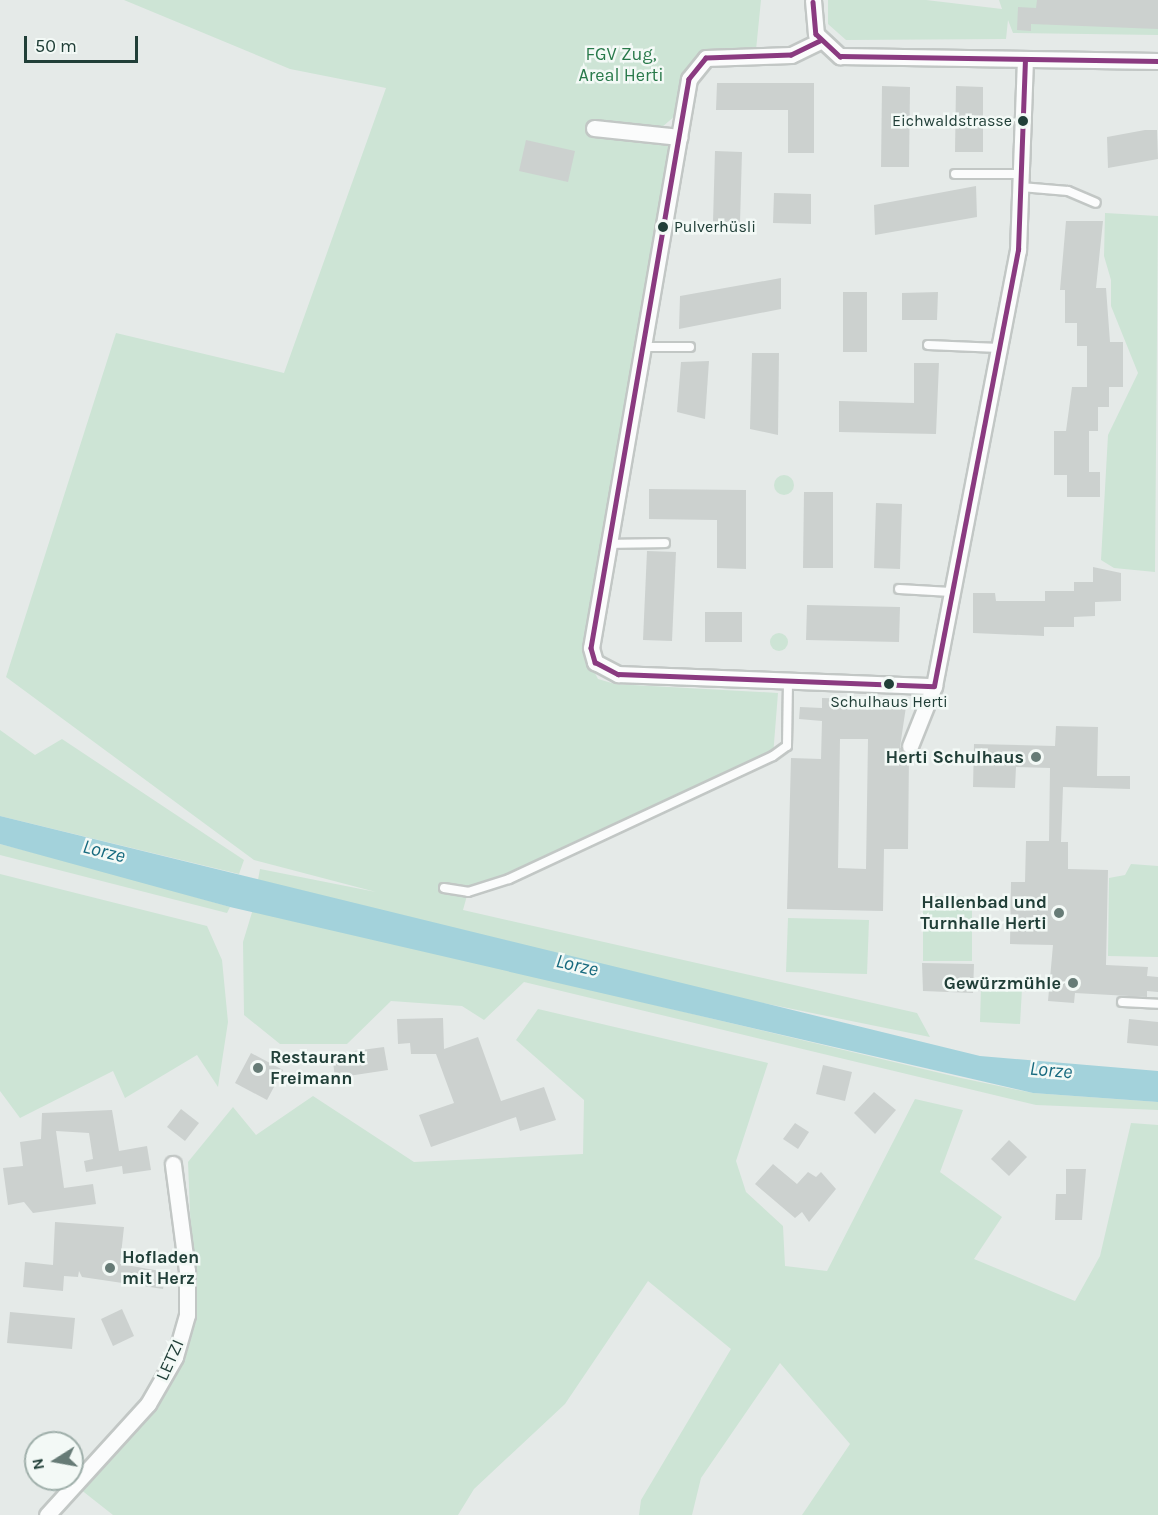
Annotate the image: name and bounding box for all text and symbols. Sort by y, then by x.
scale bar [27,24,141,62]
text: 50 m [35,35,77,57]
park label: FGV Zug, Areal Herti [578,44,664,86]
place label: Eichwaldstrasse [892,111,1012,131]
marker: Eichwaldstrasse [1017,115,1029,127]
place label: Pulverhüsli [674,217,756,237]
marker: Pulverhüsli [657,221,669,233]
marker: Schulhaus Herti [883,678,895,690]
place label: Schulhaus Herti [830,692,948,712]
place label: Herti Schulhaus [886,746,1024,768]
marker: Herti Schulhaus [1029,750,1043,764]
water label: Lorze [80,834,128,868]
place label: Hallenbad und Turnhalle Herti [920,892,1047,934]
marker: Hallenbad und Turnhalle Herti [1052,906,1066,920]
water label: Lorze [553,948,601,982]
place label: Gewürzmühle [944,972,1061,994]
marker: Gewürzmühle [1066,976,1080,990]
place label: Restaurant Freimann [270,1047,365,1090]
water label: Lorze [1029,1056,1073,1084]
marker: Restaurant Freimann [251,1061,265,1075]
place label: Hofladen mit Herz [122,1247,199,1290]
marker: Hofladen mit Herz [103,1261,117,1275]
street label: LETZI [151,1336,189,1384]
north arrow [24,1431,84,1491]
text: N [27,1457,48,1472]

